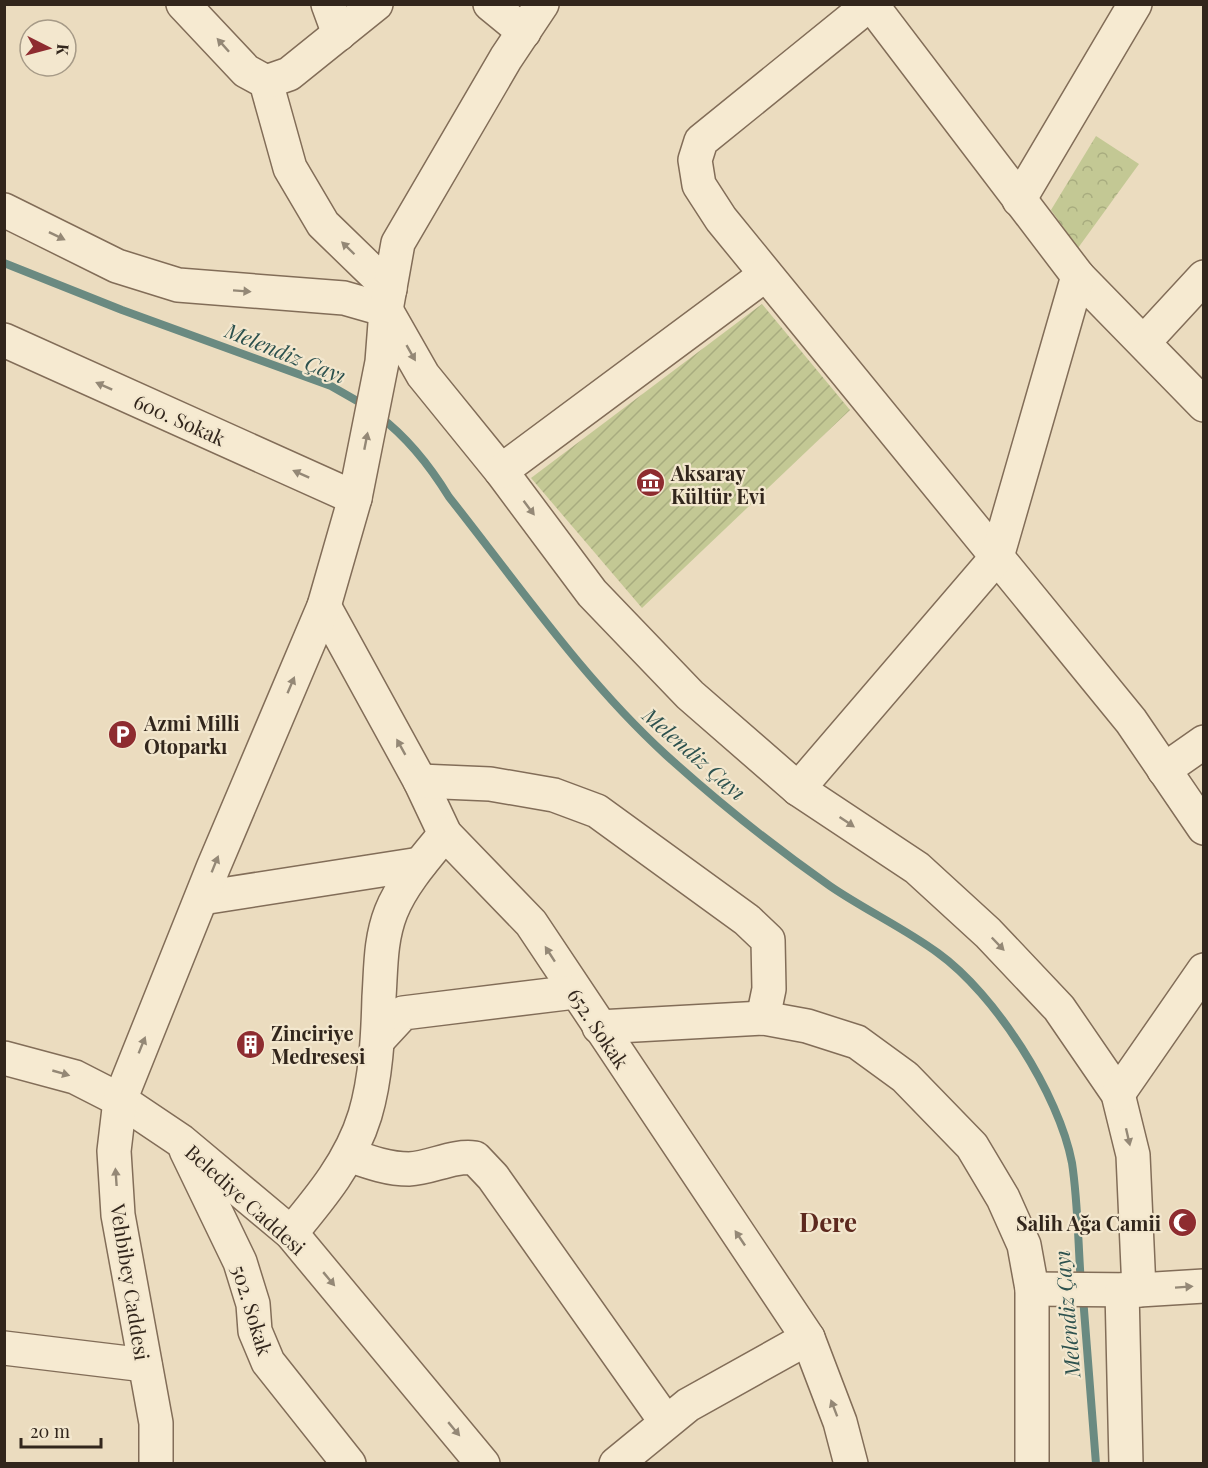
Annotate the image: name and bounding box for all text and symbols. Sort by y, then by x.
north arrow [18,18,78,78]
one-way arrow [216,38,230,53]
text: K [52,43,74,57]
one-way arrow [48,231,66,241]
one-way arrow [340,241,355,255]
one-way arrow [232,286,251,296]
water label: Melendiz Çayı [221,315,350,389]
one-way arrow [405,345,416,361]
one-way arrow [96,381,113,390]
street label: 600. Sokak [130,387,230,451]
one-way arrow [362,431,372,450]
place label: Aksaray Kültür Evi [670,459,765,509]
museum icon: Aksaray Kültür Evi [634,467,666,499]
one-way arrow [292,469,310,479]
one-way arrow [522,500,534,515]
one-way arrow [287,676,296,694]
water label: Melendiz Çayı [637,700,752,805]
place label: Azmi Milli Otoparkı [143,709,240,759]
parking icon: Azmi Milli Otoparkı [107,718,139,750]
one-way arrow [396,738,406,755]
one-way arrow [839,816,855,827]
one-way arrow [210,855,220,873]
one-way arrow [991,936,1005,951]
one-way arrow [545,946,556,962]
street label: 652. Sokak [562,982,636,1074]
place label: Zinciriye Medresesi [271,1019,365,1069]
building icon: Zinciriye Medresesi [234,1028,266,1060]
one-way arrow [137,1036,147,1054]
one-way arrow [52,1069,70,1078]
one-way arrow [1124,1127,1134,1146]
street label: Belediye Caddesi [180,1138,312,1260]
one-way arrow [111,1168,120,1187]
street label: Vehbibey Caddesi [105,1201,157,1362]
district label: Dere [799,1204,857,1239]
mosque icon: Salih Ağa Camii [1166,1206,1198,1238]
place label: Salih Ağa Camii [1016,1209,1161,1236]
one-way arrow [735,1230,746,1246]
water label: Melendiz Çayı [1046,1249,1086,1380]
street label: 502. Sokak [226,1261,280,1359]
one-way arrow [323,1271,336,1287]
one-way arrow [1174,1282,1193,1292]
one-way arrow [829,1398,839,1416]
scale bar [21,1411,100,1449]
text: 20 m [30,1419,70,1443]
one-way arrow [447,1421,460,1436]

